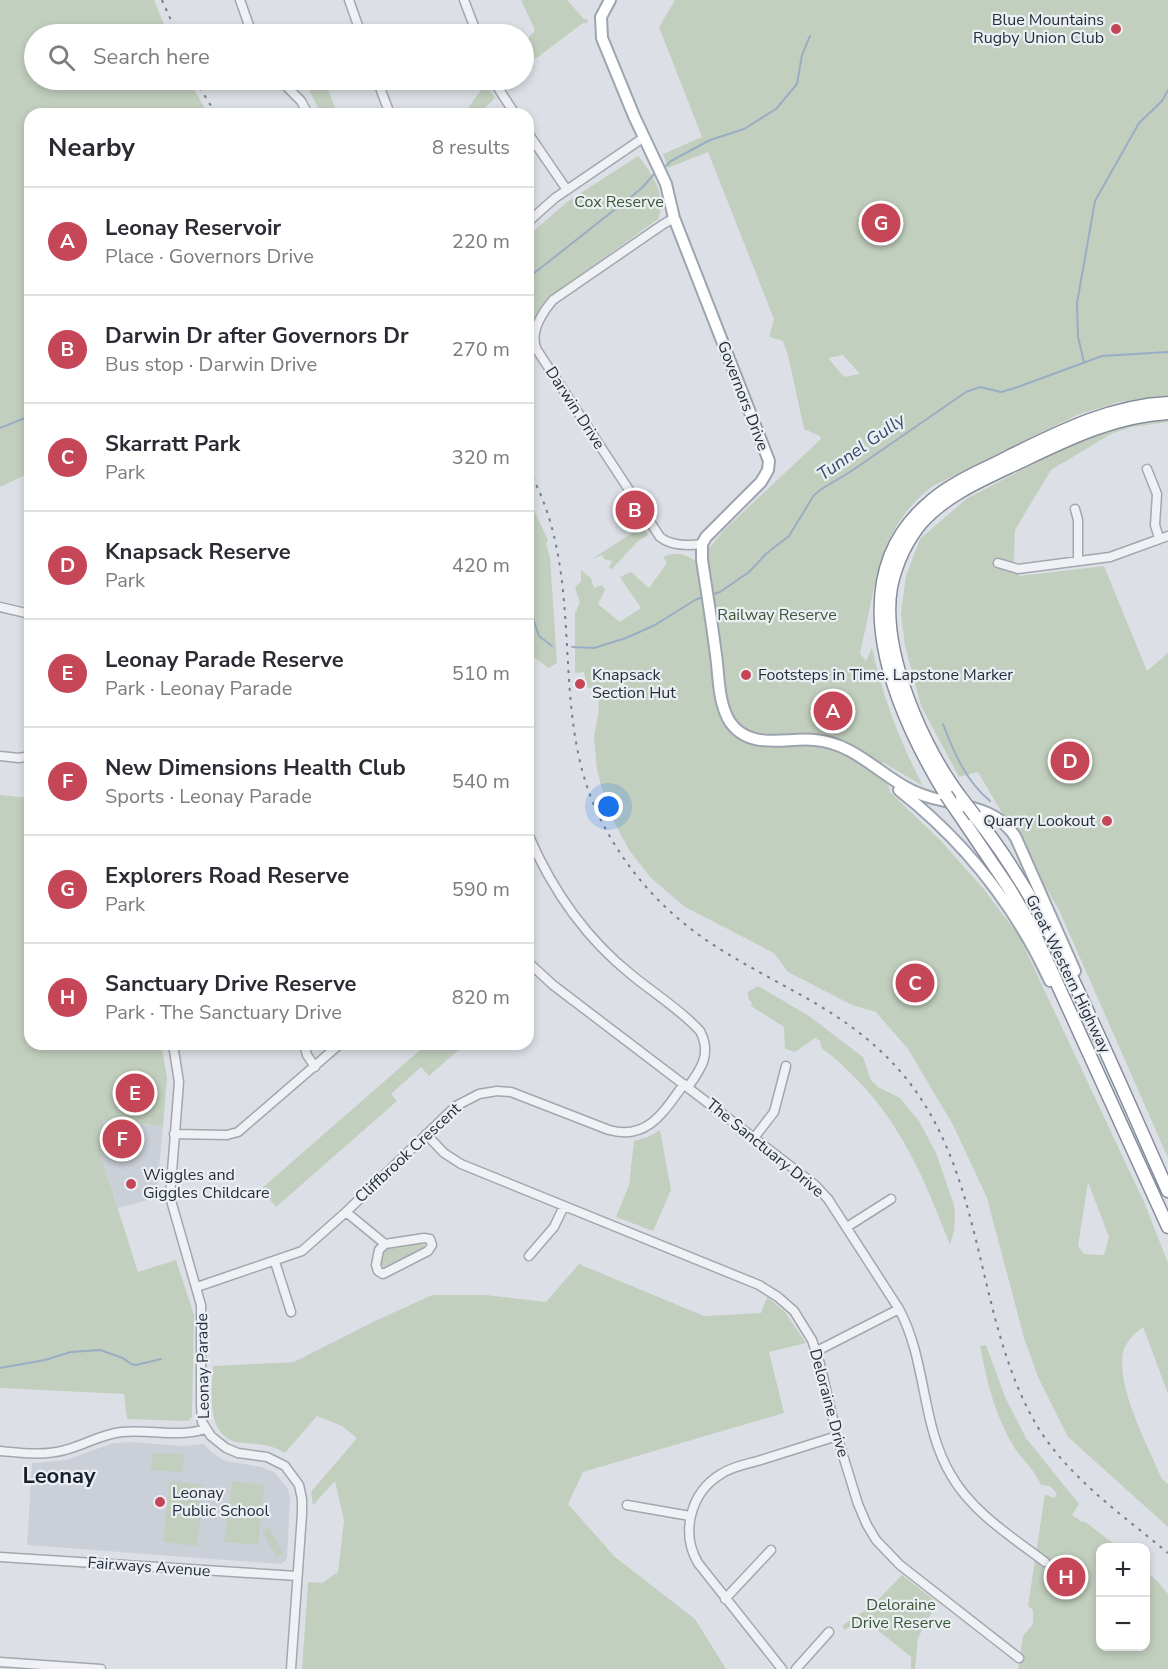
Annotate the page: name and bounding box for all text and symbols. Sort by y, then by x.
place label: Blue Mountains Rugby Union Club [973,9,1104,49]
marker: Blue Mountains Rugby Union Club [1109,22,1123,36]
search box [24,24,534,90]
icon: search [45,41,78,74]
text: Search here [93,42,210,72]
text: Nearby [48,130,135,165]
text: 8 results [432,134,510,161]
park label: Cox Reserve [574,191,664,213]
pin: G [862,200,900,246]
text: Leonay Reservoir [105,213,281,243]
text: A [60,228,75,255]
text: 220 m [452,228,510,255]
text: Place · Governors Drive [105,243,314,270]
text: Darwin Dr after Governors Dr [105,321,409,351]
text: B [61,336,74,363]
text: 270 m [452,336,510,363]
street label: Governors Drive [712,338,774,454]
text: Bus stop · Darwin Drive [105,351,317,378]
street label: Darwin Drive [540,362,610,454]
water label: Tunnel Gully [812,407,910,486]
text: Skarratt Park [105,429,240,459]
text: C [61,444,74,471]
text: 320 m [452,444,510,471]
text: Park [105,459,145,486]
pin: B [616,488,654,532]
text: Knapsack Reserve [105,537,291,567]
text: D [60,552,75,579]
text: 420 m [452,552,510,579]
text: Park [105,567,145,594]
park label: Railway Reserve [717,604,837,626]
text: Leonay Parade Reserve [105,645,344,675]
text: E [62,660,73,687]
text: 510 m [452,660,510,687]
place label: Knapsack Section Hut [592,664,676,704]
place label: Footsteps in Time. Lapstone Marker [758,664,1013,686]
marker: Footsteps in Time. Lapstone Marker [739,668,753,682]
text: Park · Leonay Parade [105,675,292,702]
marker: Knapsack Section Hut [573,677,587,691]
pin: A [814,688,852,734]
pin: D [1050,738,1090,783]
text: New Dimensions Health Club [105,753,406,783]
text: F [62,768,73,795]
text: 540 m [452,768,510,795]
text: Sports · Leonay Parade [105,783,312,810]
your location [594,792,623,821]
place label: Quarry Lookout [983,810,1095,832]
marker: Quarry Lookout [1100,814,1114,828]
text: Explorers Road Reserve [105,861,349,891]
text: G [60,876,75,903]
text: 590 m [452,876,510,903]
text: Park [105,891,145,918]
street label: Great Western Highway [1020,891,1116,1058]
pin: C [896,960,934,1006]
text: Sanctuary Drive Reserve [105,969,356,999]
text: H [60,984,75,1011]
text: 820 m [452,984,510,1011]
text: Park · The Sanctuary Drive [105,999,342,1026]
pin: E [116,1070,154,1116]
street label: The Sanctuary Drive [701,1094,829,1202]
street label: Cliffbrook Crescent [350,1098,466,1208]
pin: F [102,1116,142,1162]
place label: Wiggles and Giggles Childcare [143,1164,270,1204]
marker: Wiggles and Giggles Childcare [124,1177,138,1191]
street label: Leonay Parade [191,1313,215,1419]
street label: Deloraine Drive [804,1346,854,1460]
district label: Leonay [22,1461,96,1491]
place label: Leonay Public School [172,1482,269,1522]
marker: Leonay Public School [153,1495,167,1509]
map controls [1096,1543,1150,1651]
button: + [1096,1543,1150,1597]
street label: Fairways Avenue [87,1552,211,1582]
pin: H [1046,1554,1086,1600]
park label: Deloraine Drive Reserve [851,1594,951,1634]
button: − [1096,1597,1150,1651]

